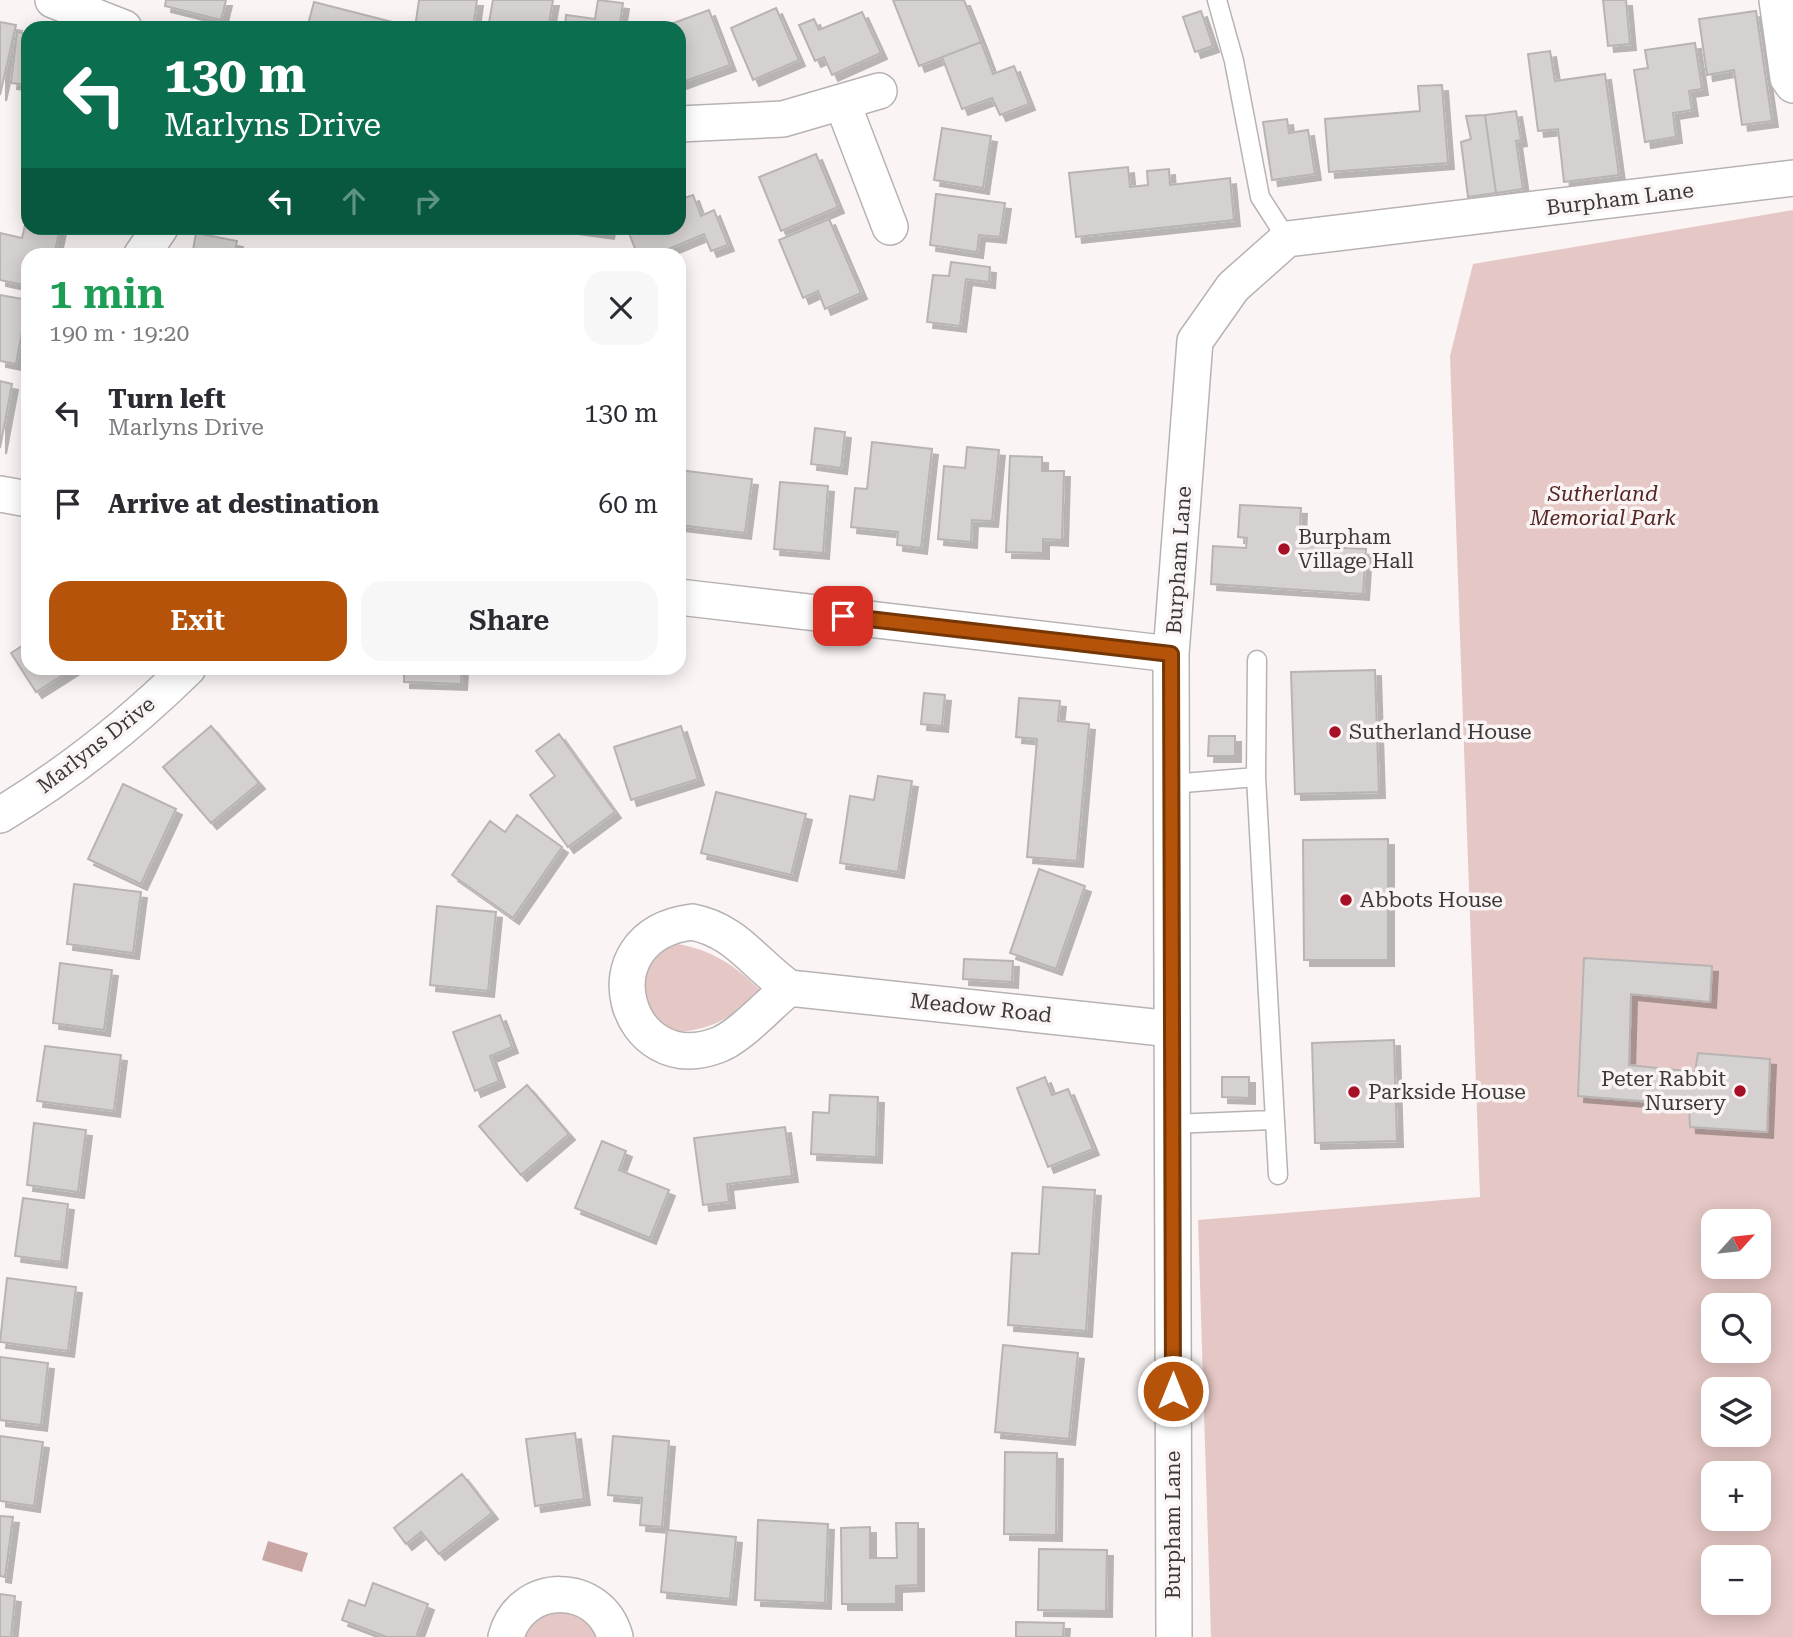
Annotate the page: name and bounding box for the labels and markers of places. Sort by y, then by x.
place label: Burpham Village Hall [1298,525,1414,573]
marker: Burpham Village Hall [1276,541,1292,557]
pin [813,586,873,646]
place label: Sutherland House [1349,720,1532,744]
marker: Sutherland House [1327,724,1343,740]
place label: Abbots House [1360,888,1503,912]
marker: Abbots House [1338,892,1354,908]
place label: Peter Rabbit Nursery [1601,1067,1727,1115]
place label: Parkside House [1368,1080,1526,1104]
marker: Peter Rabbit Nursery [1732,1083,1748,1099]
marker: Parkside House [1346,1084,1362,1100]

